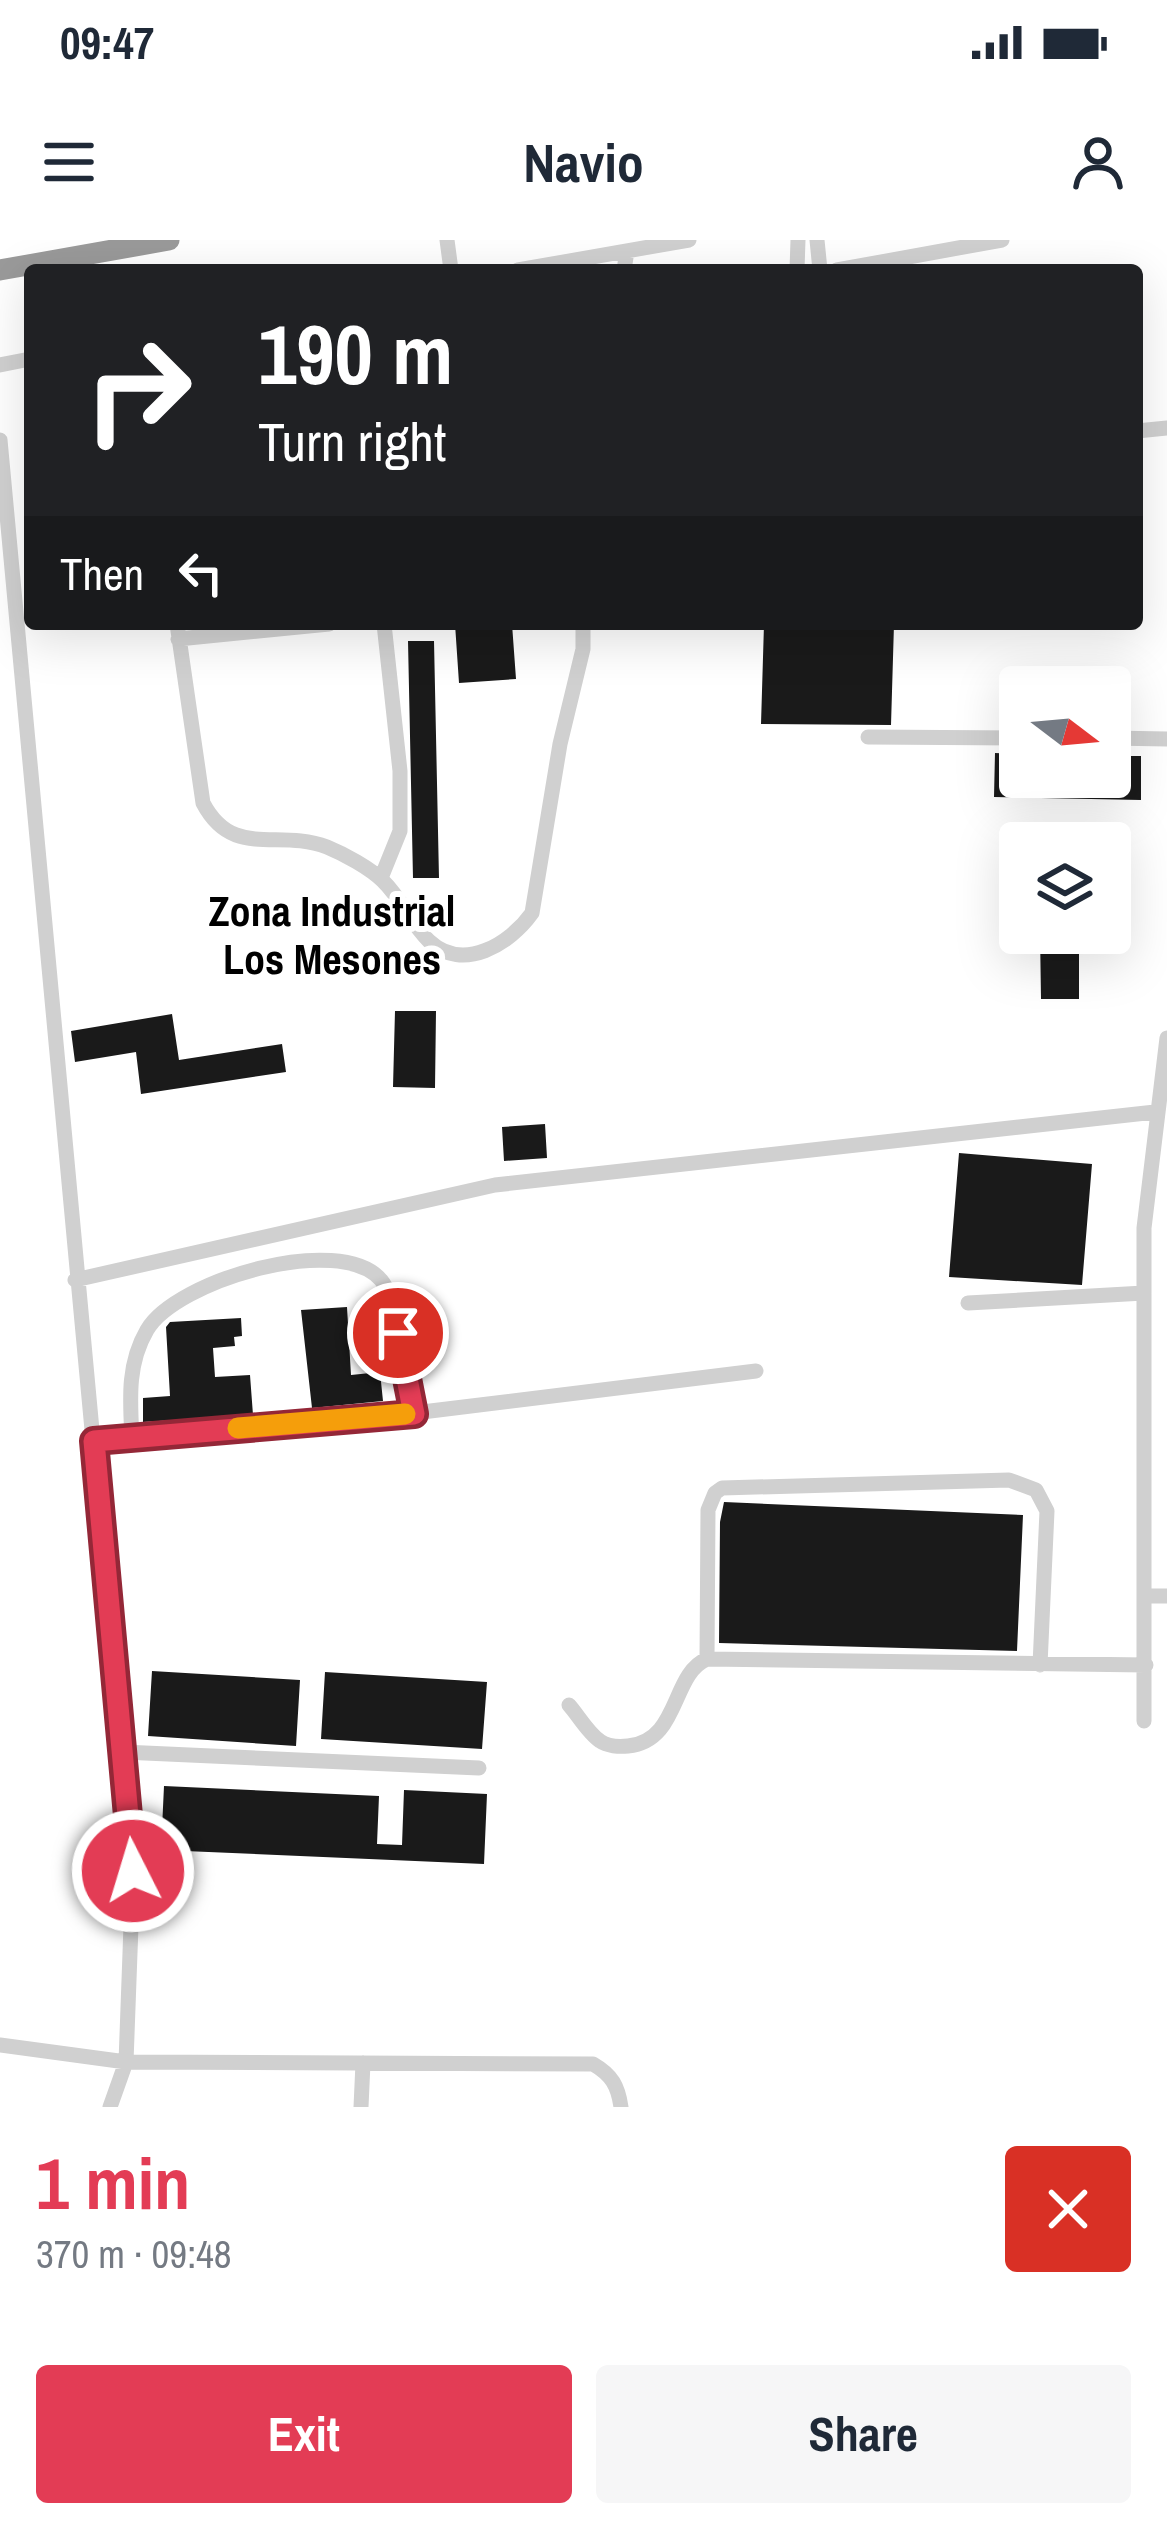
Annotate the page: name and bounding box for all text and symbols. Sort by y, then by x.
text: 09:47 [60,12,154,73]
text: Navio [523,126,644,199]
icon: menu [36,129,102,195]
icon: person [1065,129,1131,195]
text: 190 m [258,297,453,410]
icon: right [60,312,216,468]
text: Turn right [258,405,446,478]
icon: left [168,540,234,606]
text: Then [60,543,144,604]
north arrow [999,666,1131,798]
map controls [999,666,1131,954]
button: layers [999,822,1131,954]
district label: Zona Industrial Los Mesones [209,883,455,987]
pin [347,1282,449,1384]
icon: arrive [365,1300,431,1366]
position arrow [70,1808,196,1934]
text: 1 min [36,2134,190,2231]
button: close [1005,2146,1131,2272]
text: 370 m · 09:48 [36,2228,232,2280]
button: Exit [36,2365,572,2503]
button: Share [596,2365,1131,2503]

